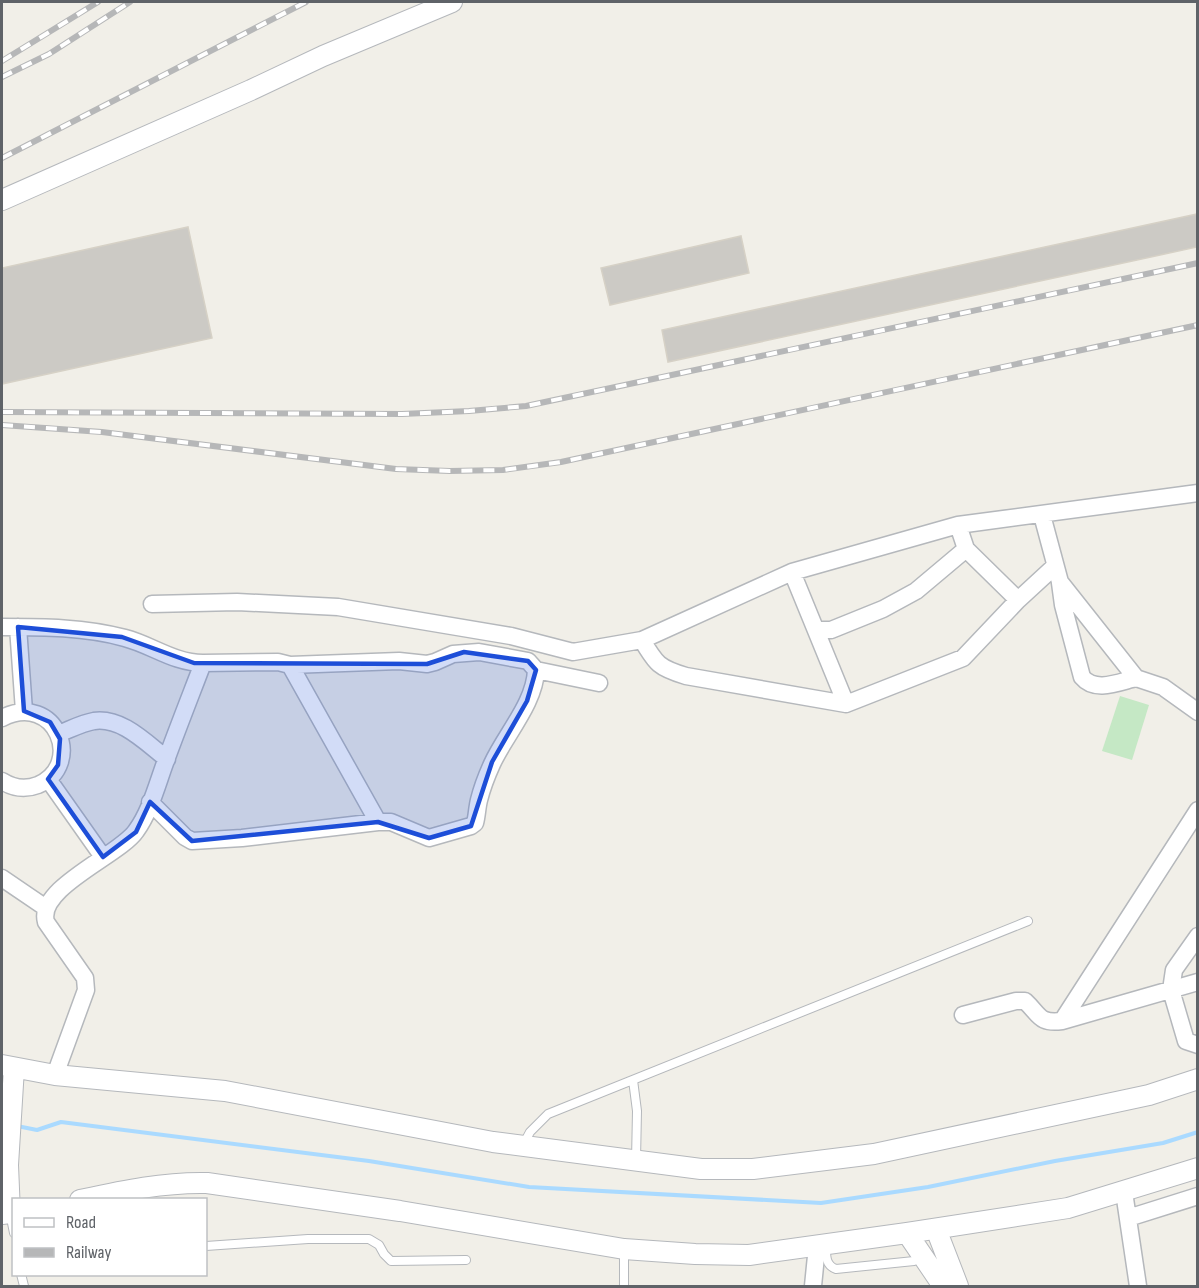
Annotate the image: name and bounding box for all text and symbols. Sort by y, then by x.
legend [12,1198,207,1276]
text: Road [66,1212,96,1233]
text: Railway [66,1242,111,1263]

